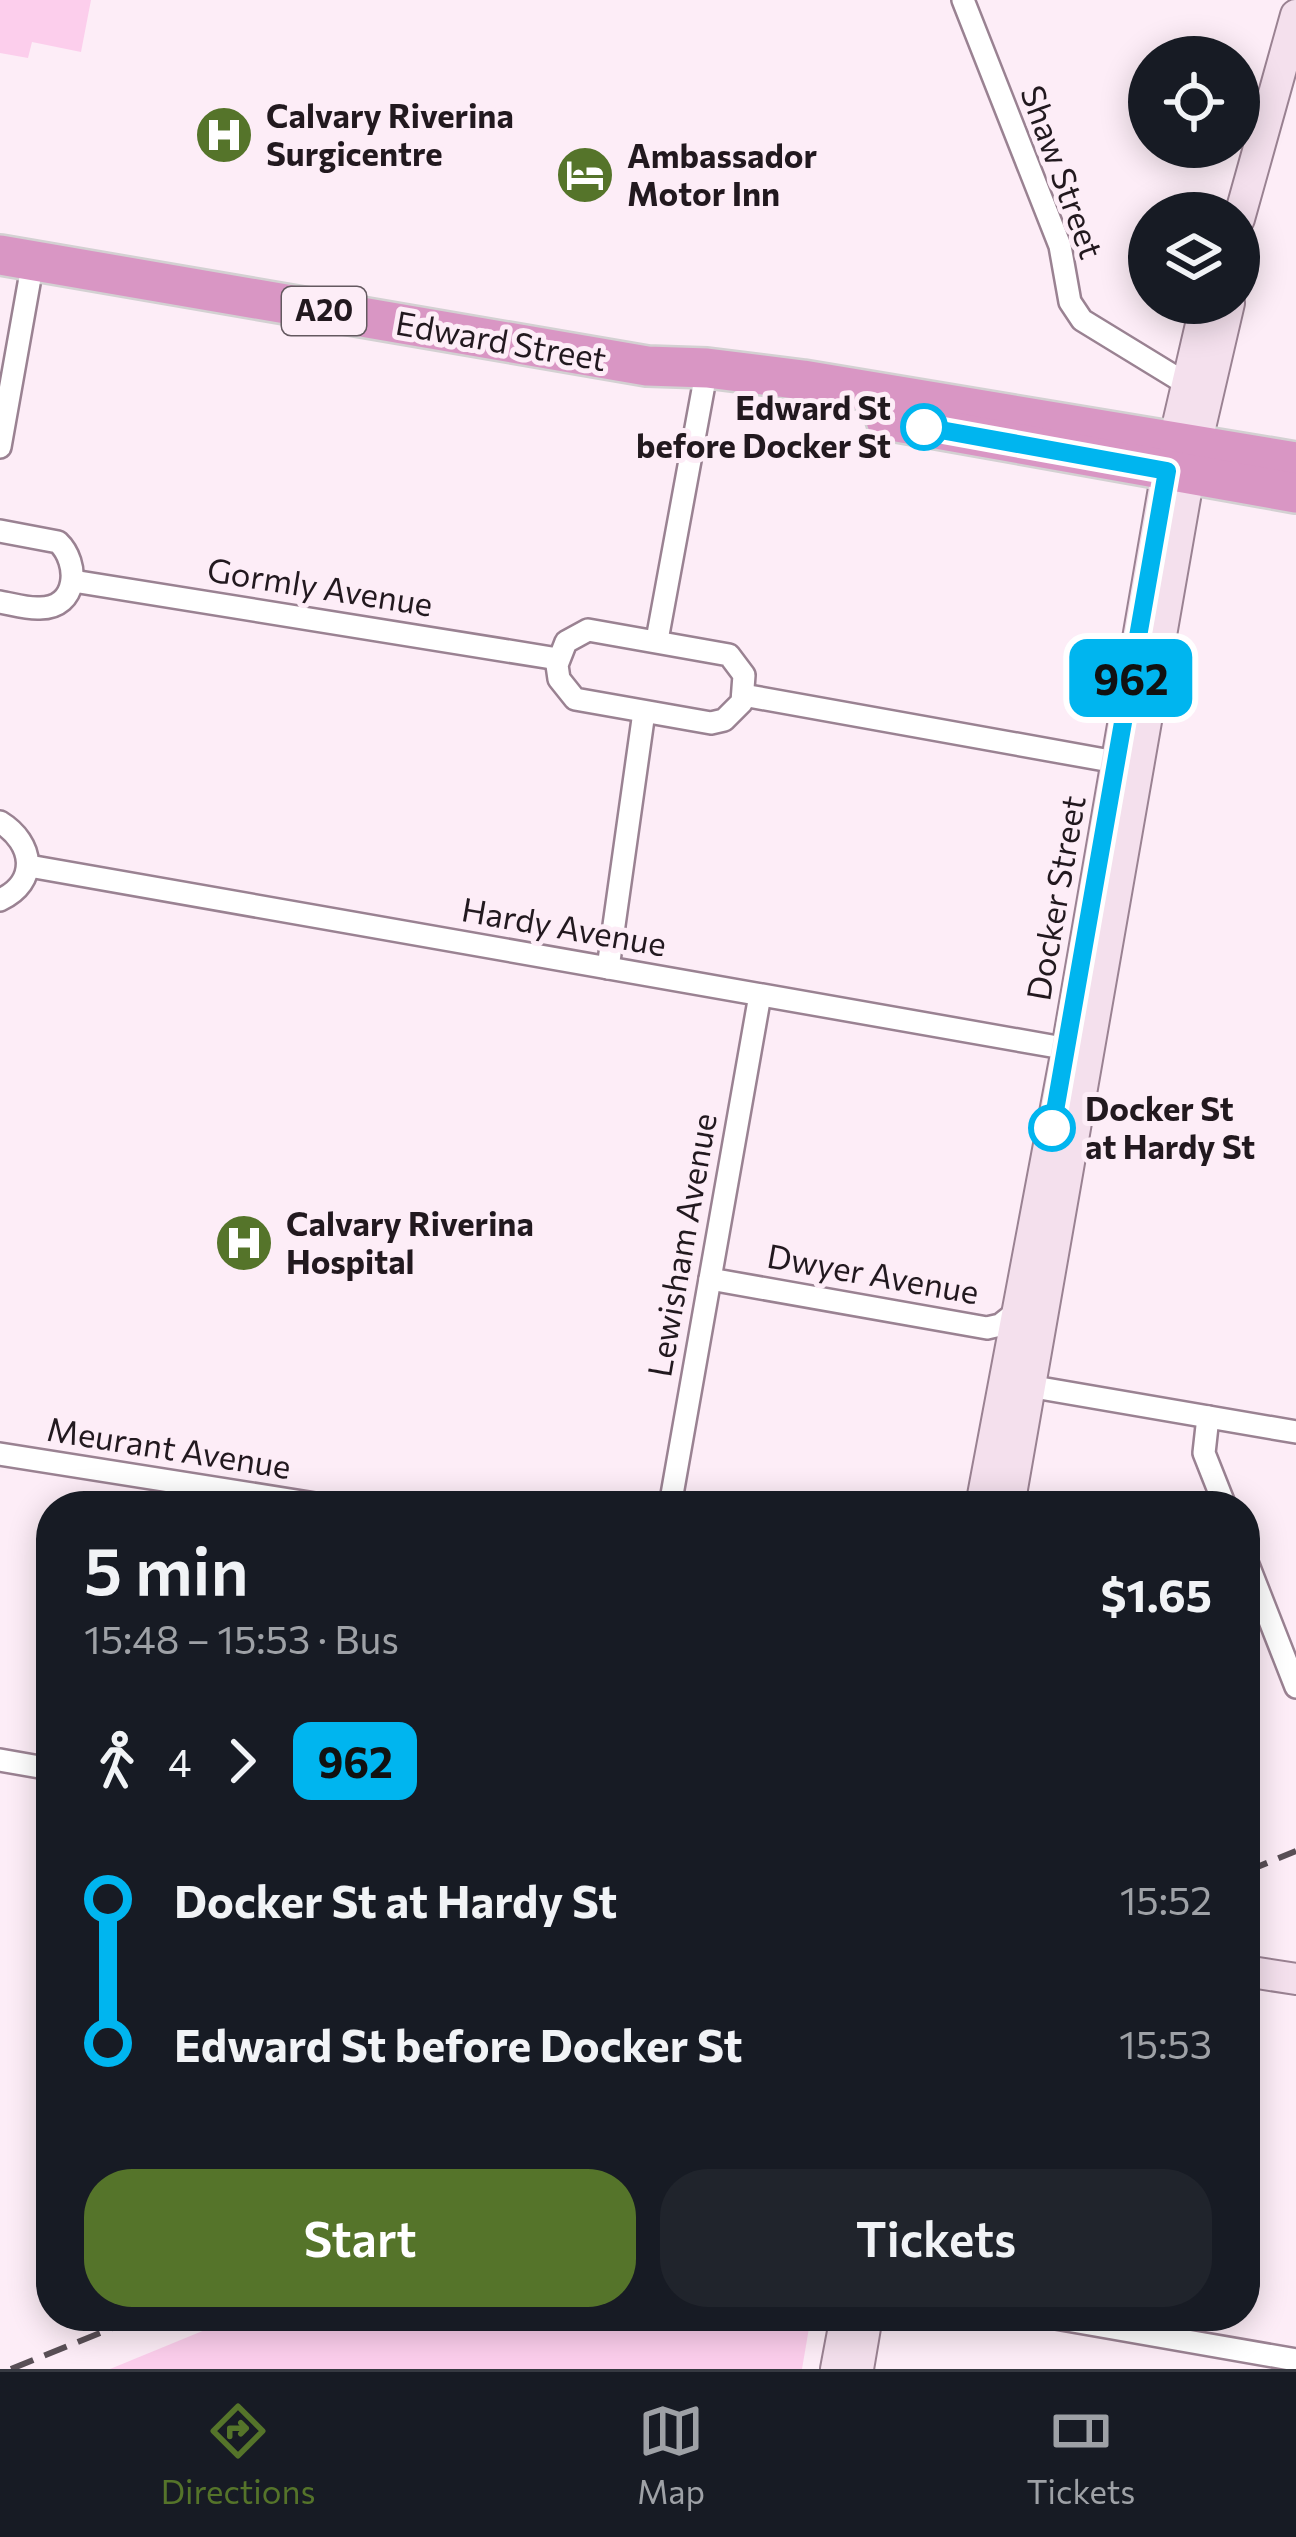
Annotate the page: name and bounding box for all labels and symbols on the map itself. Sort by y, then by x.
street label: Shaw Street [1013,79,1114,264]
place label: Calvary Riverina Surgicentre [266,94,514,173]
hospital icon: Calvary Riverina Surgicentre [193,104,255,166]
place label: Ambassador Motor Inn [627,134,817,213]
hotel icon: Ambassador Motor Inn [554,144,616,206]
road number: A20 [282,287,366,335]
street label: Edward Street [393,301,610,378]
place label: Edward St before Docker St [636,386,891,465]
marker: Edward St before Docker St [902,405,946,449]
street label: Gormly Avenue [205,547,436,624]
line badge: 962 [1062,639,1200,717]
street label: Docker Street [1016,792,1093,1004]
street label: Hardy Avenue [459,887,670,964]
place label: Docker St at Hardy St [1085,1087,1255,1166]
marker: Docker St at Hardy St [1030,1106,1074,1150]
street label: Lewisham Avenue [637,1110,724,1380]
place label: Calvary Riverina Hospital [286,1202,534,1281]
hospital icon: Calvary Riverina Hospital [213,1212,275,1274]
street label: Dwyer Avenue [764,1234,982,1311]
street label: Meurant Avenue [44,1407,294,1486]

